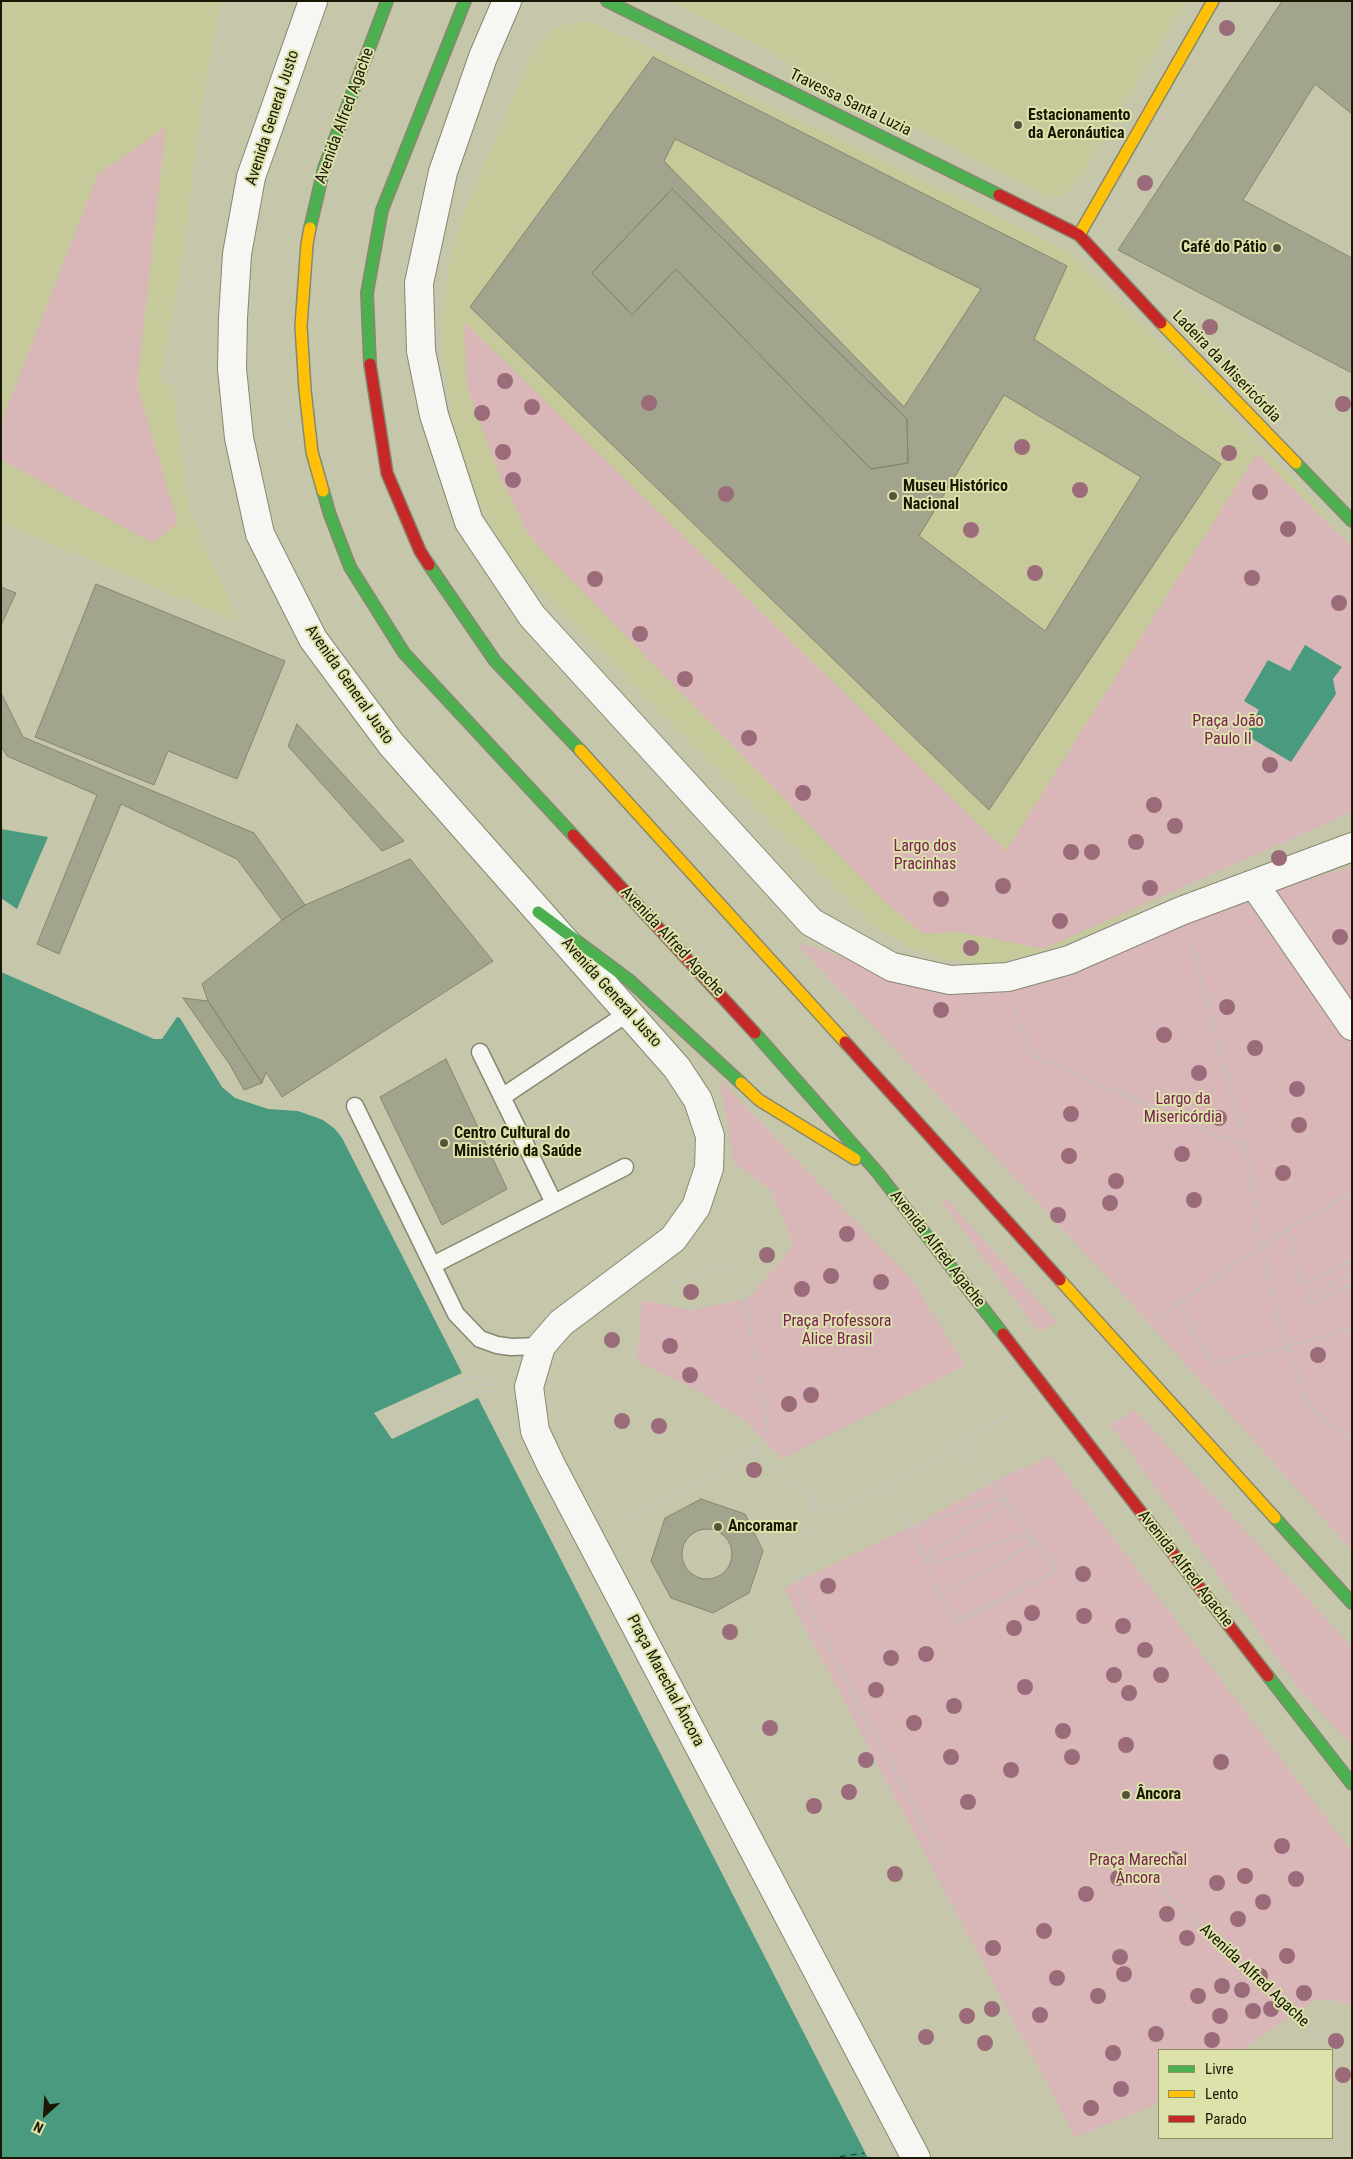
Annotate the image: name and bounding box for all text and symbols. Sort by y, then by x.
street label: Avenida Alfred Agache [312,46,378,186]
street label: Avenida General Justo [242,48,304,188]
street label: Travessa Santa Luzia [786,65,914,141]
place label: Estacionamento da Aeronáutica [1028,106,1130,144]
marker: Estacionamento da Aeronáutica [1012,119,1024,131]
place label: Café do Pátio [1181,238,1267,258]
marker: Café do Pátio [1271,242,1283,254]
street label: Ladeira da Misericórdia [1168,307,1284,427]
place label: Museu Histórico Nacional [903,477,1008,515]
marker: Museu Histórico Nacional [887,490,899,502]
street label: Avenida General Justo [301,622,397,748]
park label: Praça João Paulo II [1192,712,1264,750]
park label: Largo dos Pracinhas [894,837,956,875]
street label: Avenida Alfred Agache [616,883,728,1001]
street label: Avenida General Justo [557,934,665,1052]
park label: Largo da Misericórdia [1144,1090,1222,1128]
place label: Centro Cultural do Ministério da Saúde [454,1124,582,1162]
marker: Centro Cultural do Ministério da Saúde [438,1137,450,1149]
street label: Avenida Alfred Agache [885,1187,989,1311]
park label: Praça Professora Alice Brasil [783,1312,891,1350]
street label: Avenida Alfred Agache [1133,1507,1237,1631]
place label: Ancoramar [728,1517,798,1537]
marker: Ancoramar [712,1521,724,1533]
street label: Praça Marechal Âncora [622,1612,708,1750]
place label: Âncora [1136,1785,1181,1805]
marker: Âncora [1120,1789,1132,1801]
park label: Praça Marechal Âncora [1089,1851,1187,1889]
street label: Avenida Alfred Agache [1195,1920,1313,2032]
legend [1158,2049,1333,2139]
text: Livre [1205,2060,1233,2078]
text: Lento [1205,2085,1238,2103]
north arrow [20,2089,70,2139]
text: Parado [1205,2110,1247,2128]
text: N [31,2118,46,2137]

